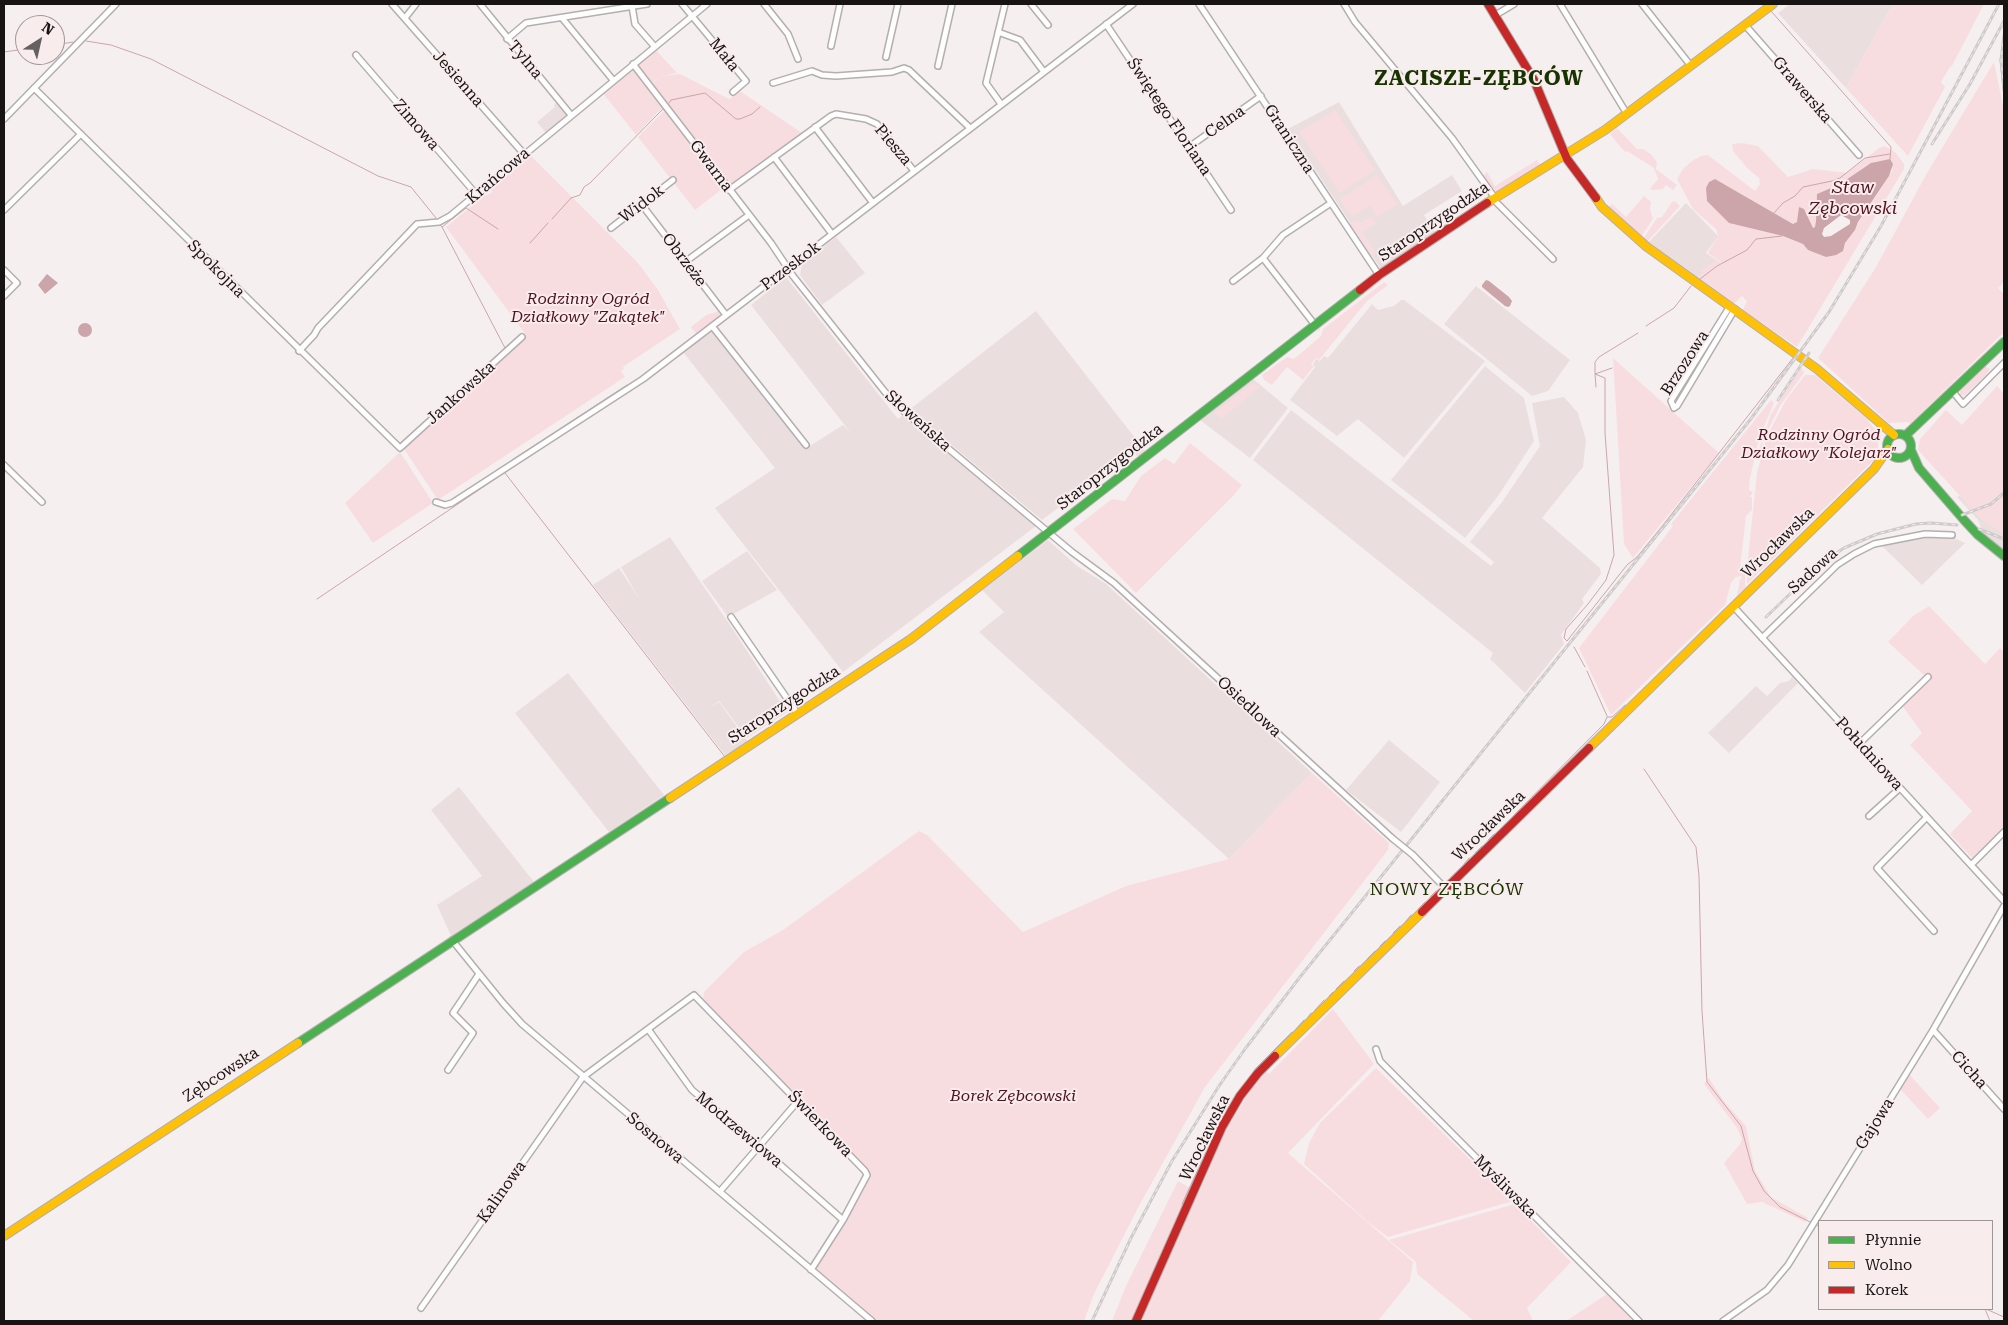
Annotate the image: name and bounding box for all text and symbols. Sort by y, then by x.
north arrow [15,15,65,65]
text: N [39,19,57,38]
street label: Mała [705,34,743,76]
street label: Tylna [503,37,547,83]
street label: Jesienna [428,47,488,111]
street label: Grawerska [1768,53,1836,127]
street label: Świętego Floriana [1122,54,1216,180]
district label: ZACISZE-ZĘBCÓW [1372,66,1586,92]
street label: Zimowa [389,96,443,154]
street label: Celna [1201,101,1249,143]
street label: Graniczna [1260,101,1318,177]
street label: Piesza [870,120,916,170]
street label: Gwarna [685,136,737,196]
street label: Krańcowa [462,144,534,208]
water label: Staw Zębcowski [1809,177,1897,220]
street label: Staroprzygodzka [1375,178,1493,266]
street label: Widok [616,181,668,227]
street label: Obrzeże [658,229,710,291]
street label: Spokojna [183,236,249,302]
street label: Przeskok [757,237,825,295]
park label: Rodzinny Ogród Działkowy "Zakątek" [511,289,665,327]
street label: Brzozowa [1657,327,1713,399]
street label: Jankowska [423,357,499,429]
street label: Słoweńska [881,386,955,456]
street label: Staroprzygodzka [1053,420,1167,514]
park label: Rodzinny Ogród Działkowy "Kolejarz" [1741,425,1897,463]
street label: Wrocławska [1738,504,1818,582]
street label: Sadowa [1784,544,1842,598]
street label: Staroprzygodzka [725,662,843,748]
street label: Osiedlowa [1213,672,1285,742]
street label: Południowa [1831,714,1907,794]
street label: Wrocławska [1449,787,1529,865]
district label: NOWY ZĘBCÓW [1368,879,1526,901]
street label: Zębcowska [179,1043,263,1107]
street label: Cicha [1947,1047,1991,1093]
park label: Borek Zębcowski [950,1086,1076,1106]
street label: Świerkowa [784,1087,856,1161]
street label: Modrzewiowa [692,1088,786,1172]
street label: Wrocławska [1176,1092,1234,1184]
street label: Gajowa [1852,1095,1898,1153]
street label: Sosnowa [622,1108,688,1168]
street label: Myśliwska [1470,1152,1540,1222]
street label: Kalinowa [474,1157,530,1227]
legend [1818,1220,1993,1310]
text: Płynnie [1865,1231,1921,1249]
text: Wolno [1865,1256,1912,1274]
text: Korek [1865,1281,1908,1299]

